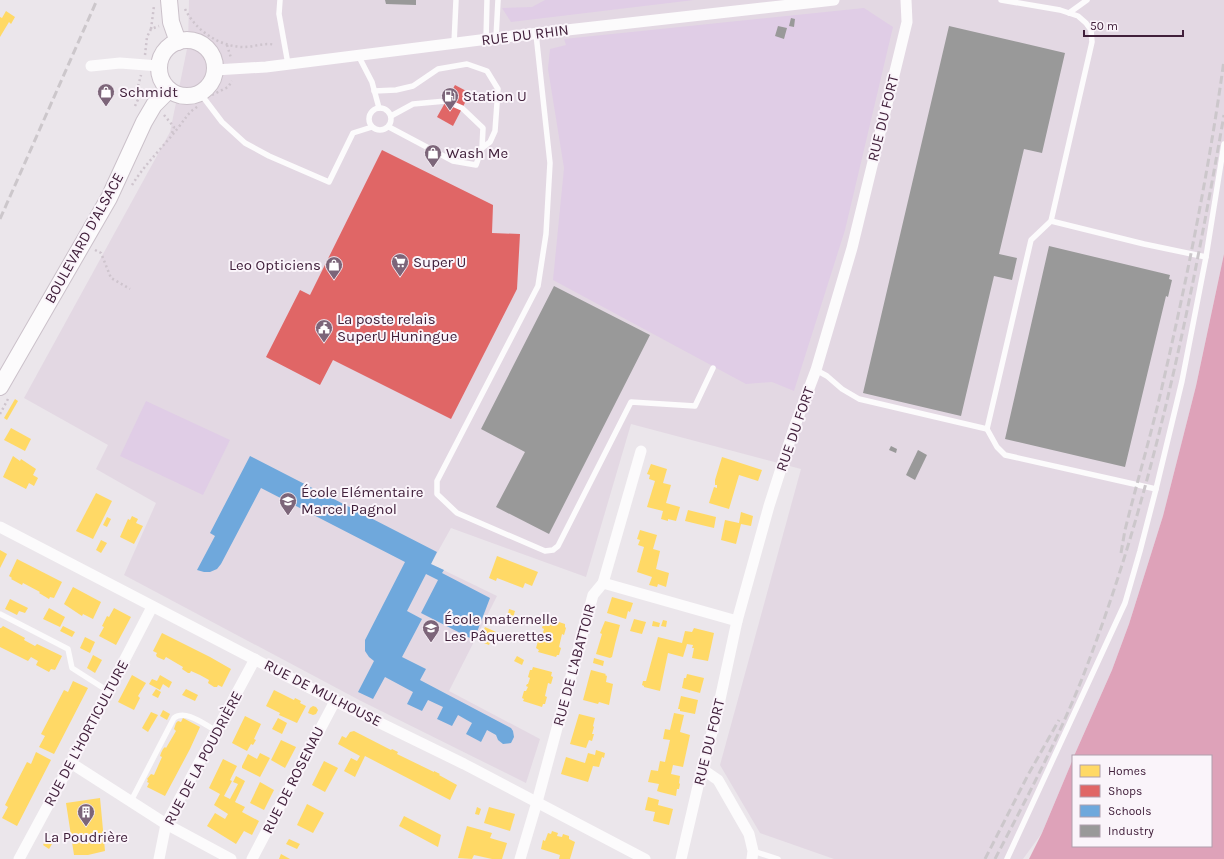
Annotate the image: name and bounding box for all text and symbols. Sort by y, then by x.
scale bar [1084,12,1183,38]
text: 50 m [1090,19,1118,33]
street label: RUE DU RHIN [480,21,570,49]
street label: RUE DU FORT [864,72,903,163]
shop icon: Schmidt [96,82,116,107]
place label: Schmidt [119,83,178,101]
fuel station icon: Station U [440,86,460,111]
place label: Station U [463,87,527,105]
shop icon: Wash Me [423,143,443,168]
place label: Wash Me [446,144,508,162]
street label: BOULEVARD D'ALSACE [41,170,127,306]
supermarket icon: Super U [390,252,410,277]
place label: Super U [413,253,466,271]
shop icon: Leo Opticiens [324,255,344,280]
place label: Leo Opticiens [229,256,321,274]
place label: La poste relais SuperU Huningue [337,310,457,345]
public building icon: La poste relais SuperU Huningue [314,318,334,343]
street label: RUE DU FORT [772,384,818,474]
place label: École Elémentaire Marcel Pagnol [301,483,423,518]
school or university icon: École Elémentaire Marcel Pagnol [278,491,298,516]
street label: RUE DE L'ABATTOIR [549,602,599,728]
place label: École maternelle Les Pâquerettes [444,610,558,645]
school or university icon: École maternelle Les Pâquerettes [421,618,441,643]
street label: RUE DE MULHOUSE [261,656,385,730]
street label: RUE DE L'HORTICULTURE [40,657,132,809]
street label: RUE DE LA POUDRIÈRE [160,688,246,828]
street label: RUE DU FORT [690,696,729,787]
street label: RUE DE ROSENAU [258,723,328,837]
legend [1072,755,1212,847]
text: Homes [1108,764,1146,778]
text: Shops [1108,784,1142,798]
building icon: La Poudrière [76,802,96,827]
text: Schools [1108,804,1151,818]
text: Industry [1108,824,1154,838]
place label: La Poudrière [44,828,128,846]

